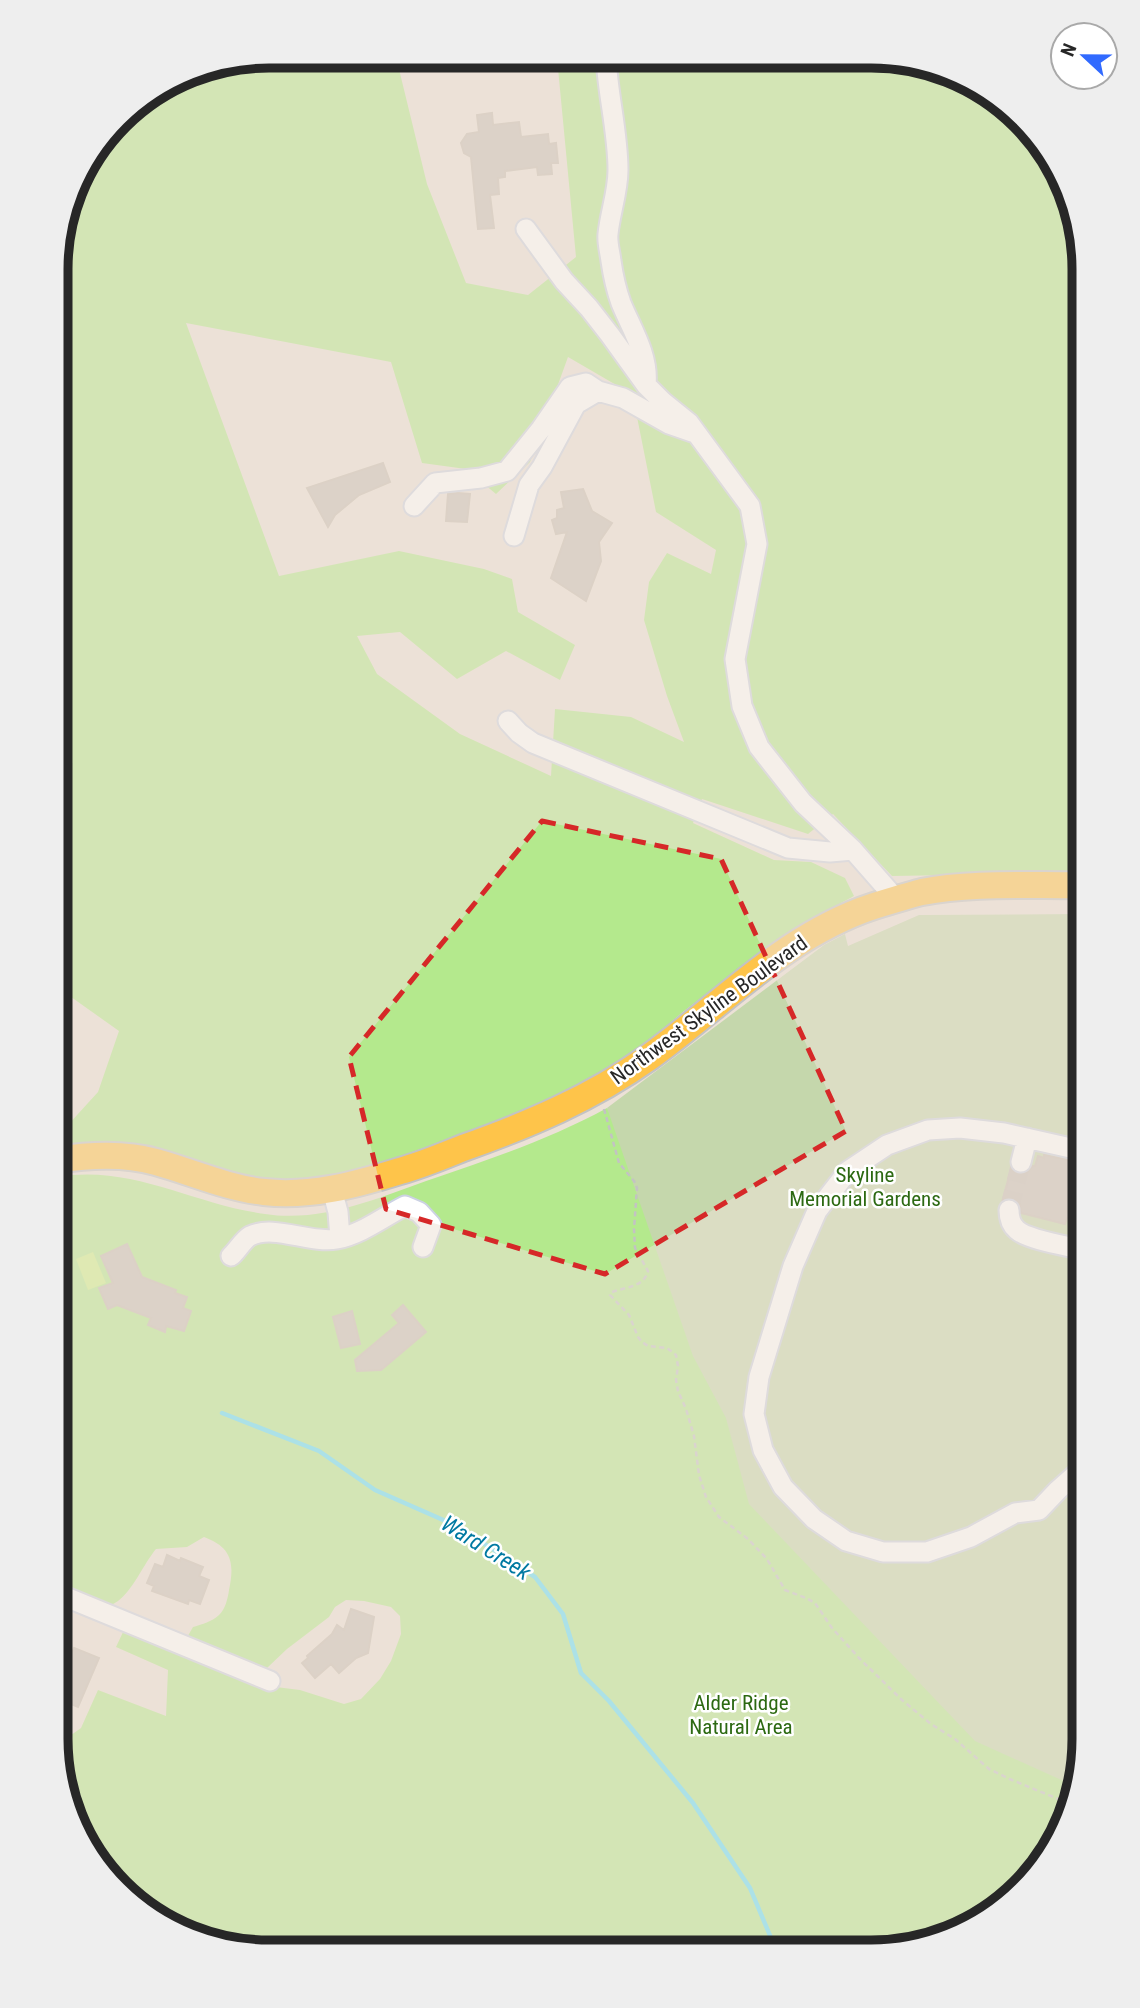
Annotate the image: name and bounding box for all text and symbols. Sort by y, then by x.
north arrow [1049,21,1119,91]
text: N [1056,40,1082,60]
street label: Northwest Skyline Boulevard [606,931,812,1089]
park label: Skyline Memorial Gardens [789,1163,941,1211]
water label: Ward Creek [436,1510,537,1587]
park label: Alder Ridge Natural Area [689,1691,793,1739]

